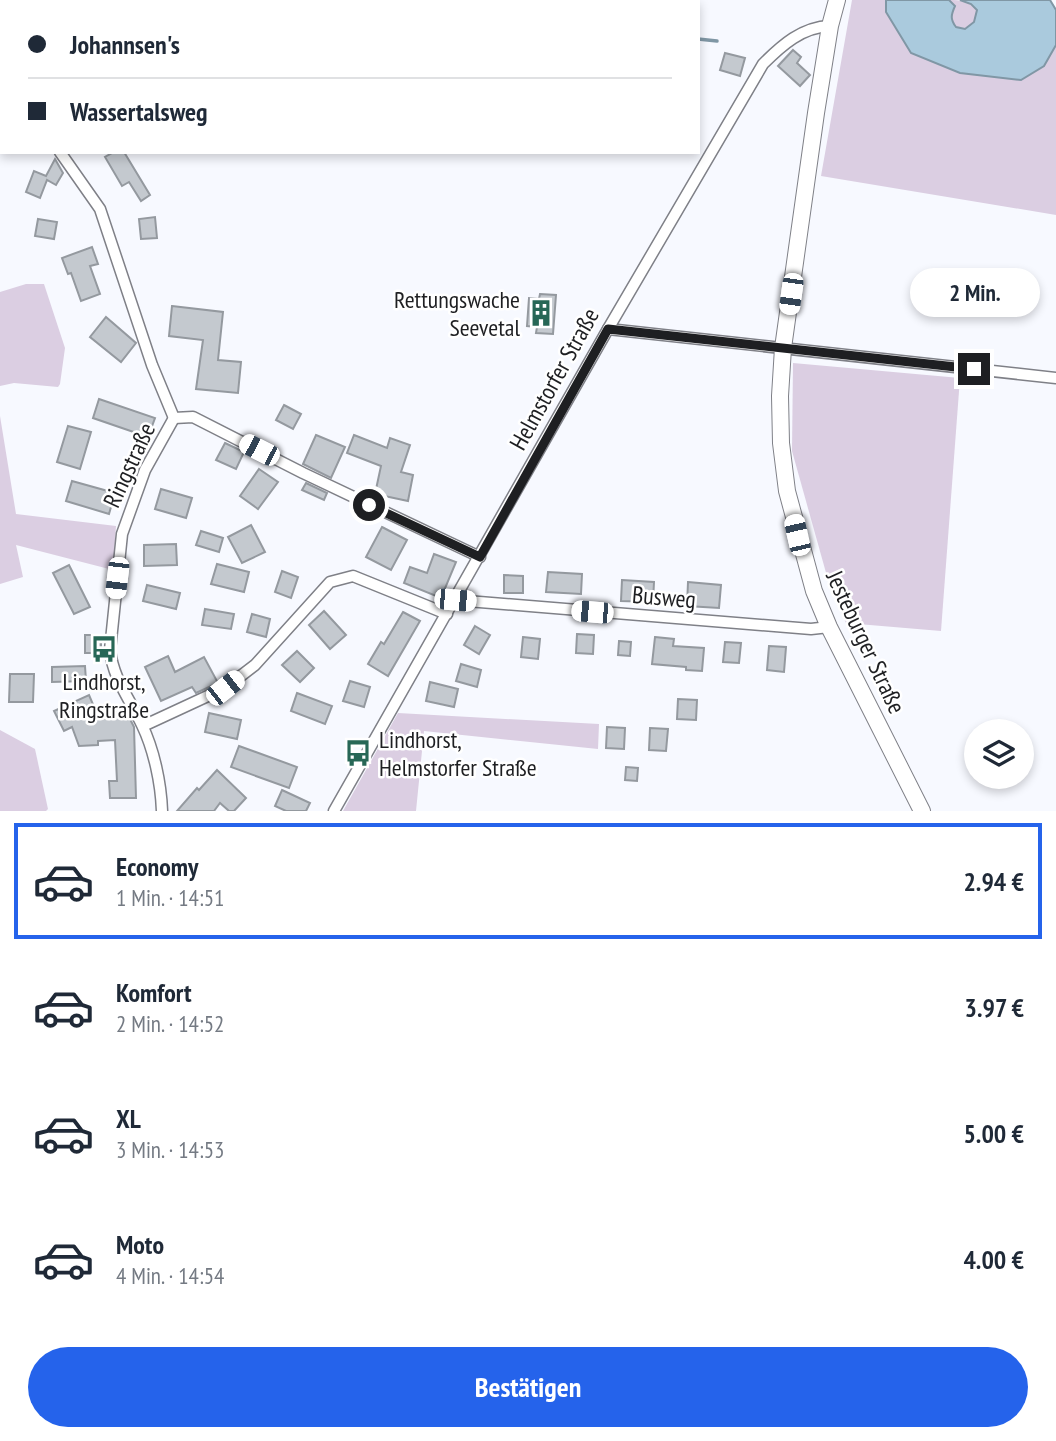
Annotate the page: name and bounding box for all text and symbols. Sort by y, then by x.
text: Johannsen's [70,28,180,61]
text: Wassertalsweg [70,95,208,128]
callout: 2 Min. [909,268,1039,316]
car [778,272,805,316]
text: 2 Min. [949,278,1001,307]
place label: Rettungswache Seevetal [394,284,520,343]
building icon: Rettungswache Seevetal [526,298,556,328]
street label: Helmstorfer Straße [502,303,606,455]
route end [958,353,990,385]
street label: Ringstraße [96,418,162,512]
car [236,431,283,469]
route start [353,489,385,521]
car [783,512,812,558]
car [105,556,130,600]
street label: Jesteburger Straße [819,565,913,718]
street label: Busweg [631,579,697,615]
car [434,588,477,612]
car [571,600,614,624]
bus stop icon: Lindhorst, Ringstraße [89,634,119,664]
place label: Lindhorst, Ringstraße [59,666,149,725]
car [202,667,249,709]
map controls [964,719,1034,789]
button: layers [964,719,1034,789]
place label: Lindhorst, Helmstorfer Straße [379,724,537,783]
bus stop icon: Lindhorst, Helmstorfer Straße [343,738,373,768]
icon: car [32,850,95,913]
text: Economy [116,850,198,883]
text: 2.94 € [963,865,1024,898]
text: 1 Min. · 14:51 [116,883,224,912]
icon: car [32,976,95,1039]
text: Komfort [116,976,192,1009]
text: 3.97 € [965,991,1024,1024]
text: 2 Min. · 14:52 [116,1009,224,1038]
icon: car [32,1102,95,1165]
text: XL [116,1102,141,1135]
text: 5.00 € [963,1117,1024,1150]
text: 3 Min. · 14:53 [116,1135,224,1164]
icon: car [32,1228,95,1291]
text: Moto [116,1228,164,1261]
text: 4.00 € [963,1243,1024,1276]
text: 4 Min. · 14:54 [116,1261,224,1290]
button: Bestätigen [28,1347,1028,1427]

